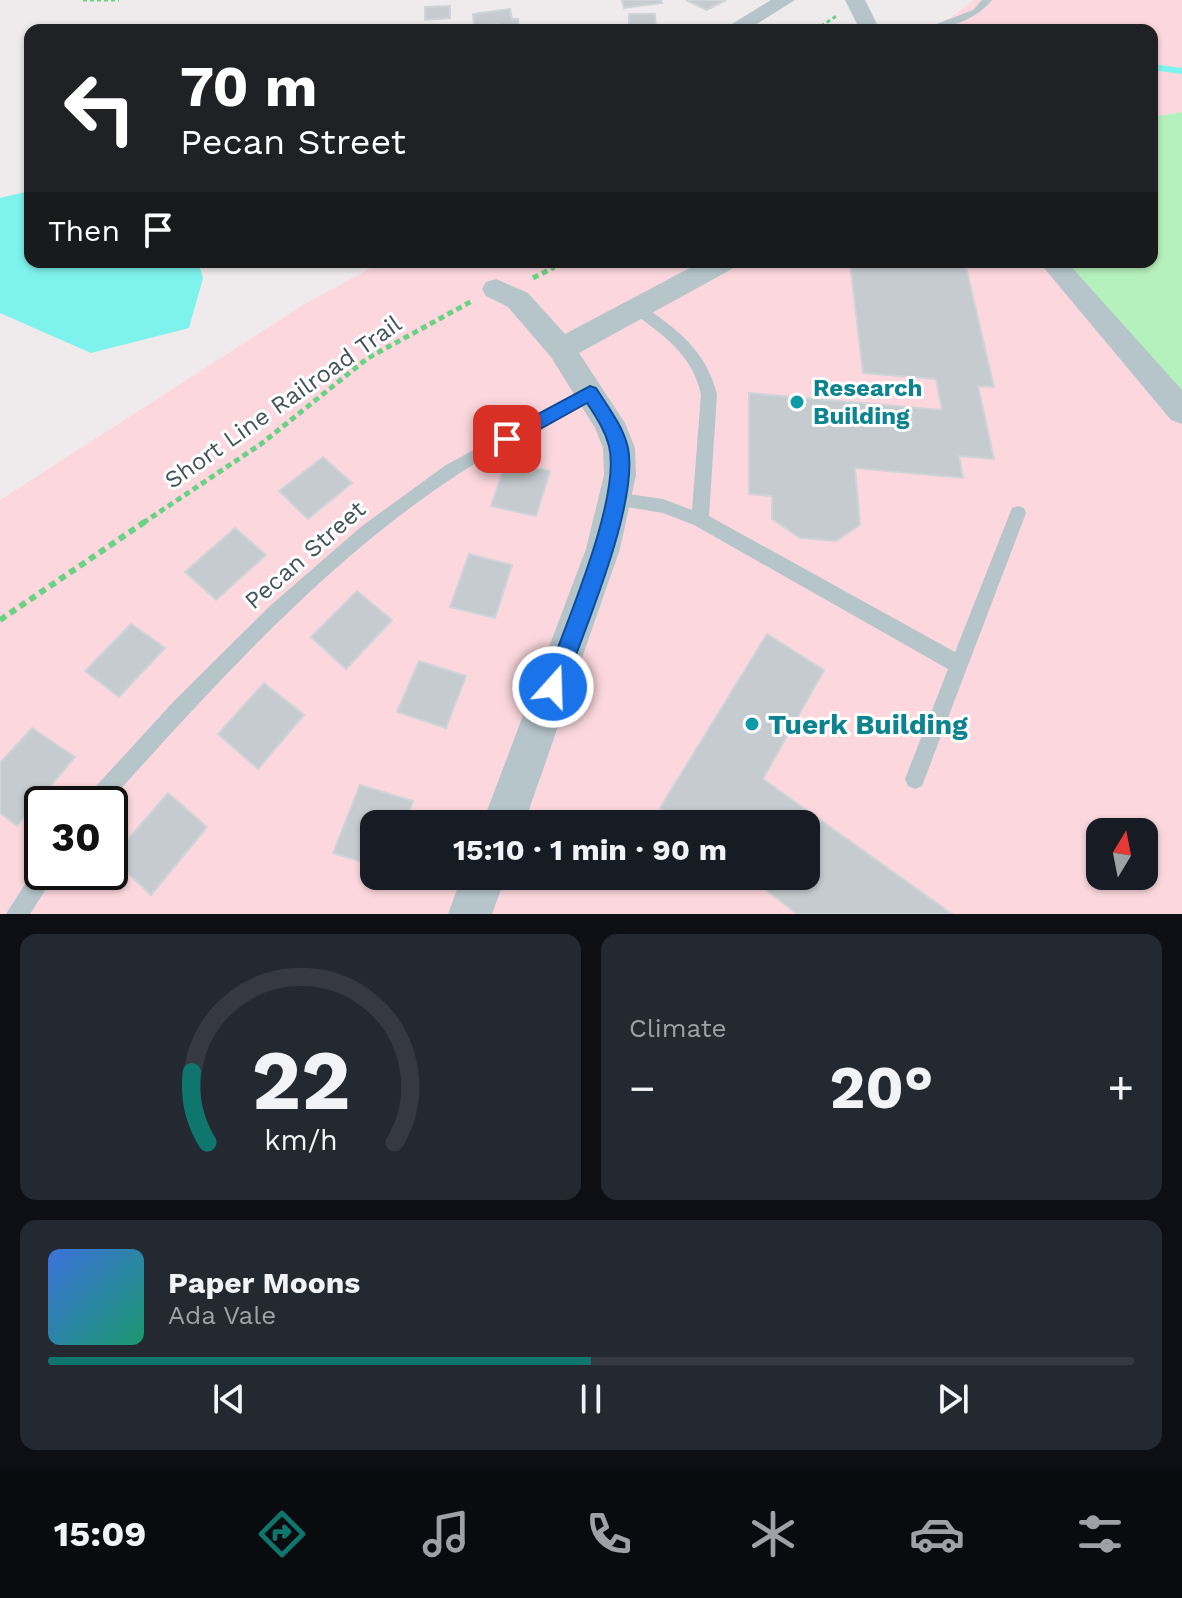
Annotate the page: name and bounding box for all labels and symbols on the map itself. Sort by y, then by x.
street label: Short Line Railroad Trail [159,309,407,494]
place label: Research Building [813,374,922,430]
marker: Research Building [788,393,806,411]
pin [473,405,541,473]
street label: Pecan Street [239,495,371,615]
position arrow [511,645,595,729]
place label: Tuerk Building [768,708,968,741]
marker: Tuerk Building [743,715,761,733]
speed limit sign: 30 [24,786,128,890]
north arrow [1086,818,1158,890]

